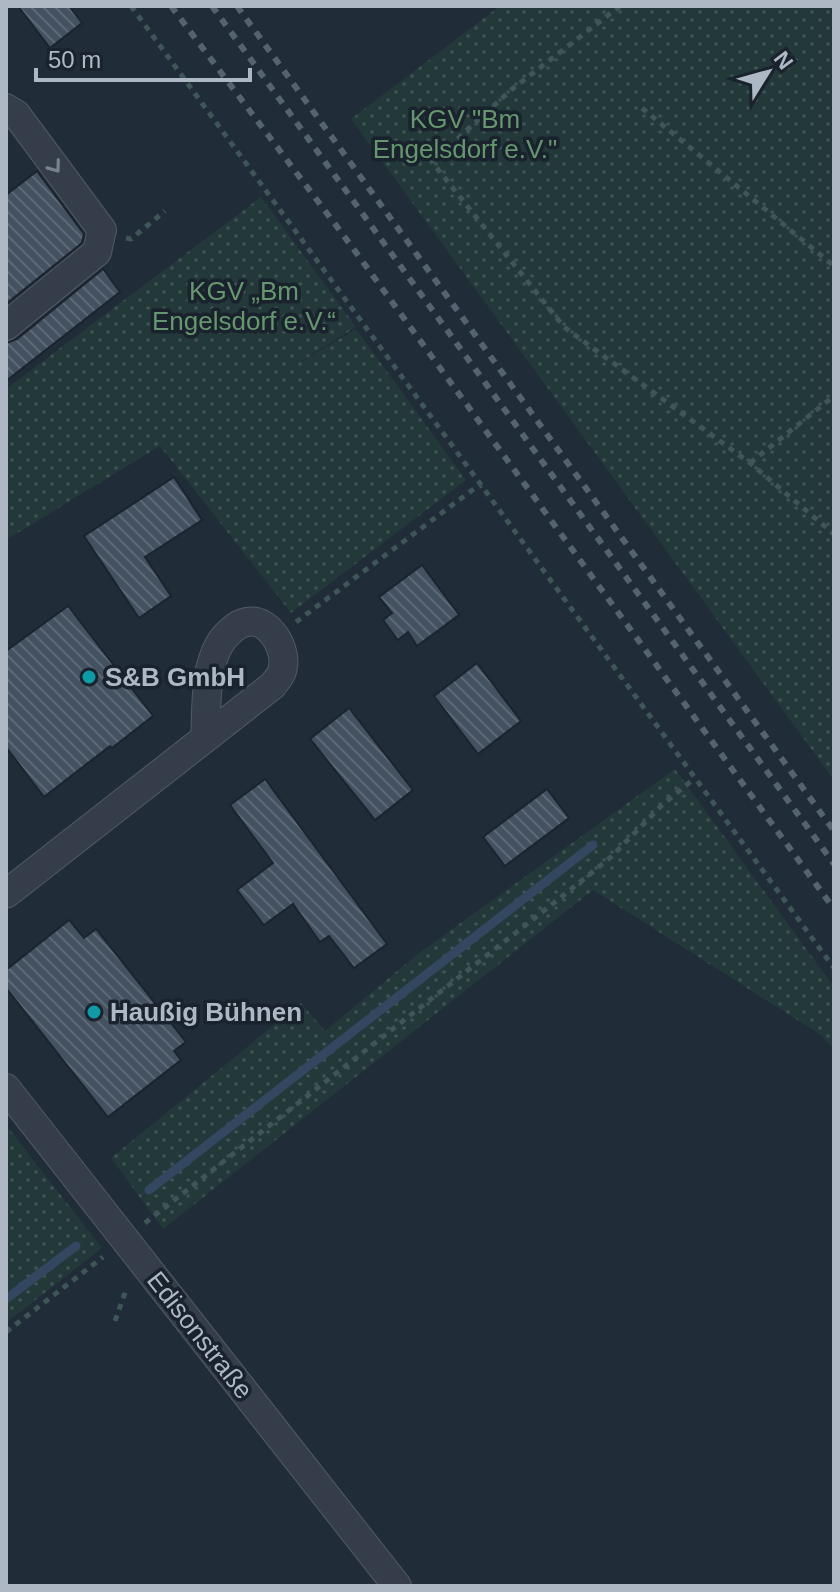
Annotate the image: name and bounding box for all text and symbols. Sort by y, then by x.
scale bar [36,32,250,82]
north arrow [728,32,808,112]
text: 50 m [48,46,101,73]
text: N [769,46,798,74]
park label: KGV "Bm Engelsdorf e.V." [373,104,557,164]
one-way arrow [46,158,60,173]
park label: KGV „Bm Engelsdorf e.V.“ [152,276,336,336]
place label: S&B GmbH [105,662,245,692]
marker: S&B GmbH [80,668,98,686]
place label: Haußig Bühnen [110,997,302,1027]
marker: Haußig Bühnen [85,1003,103,1021]
street label: Edisonstraße [141,1265,259,1405]

